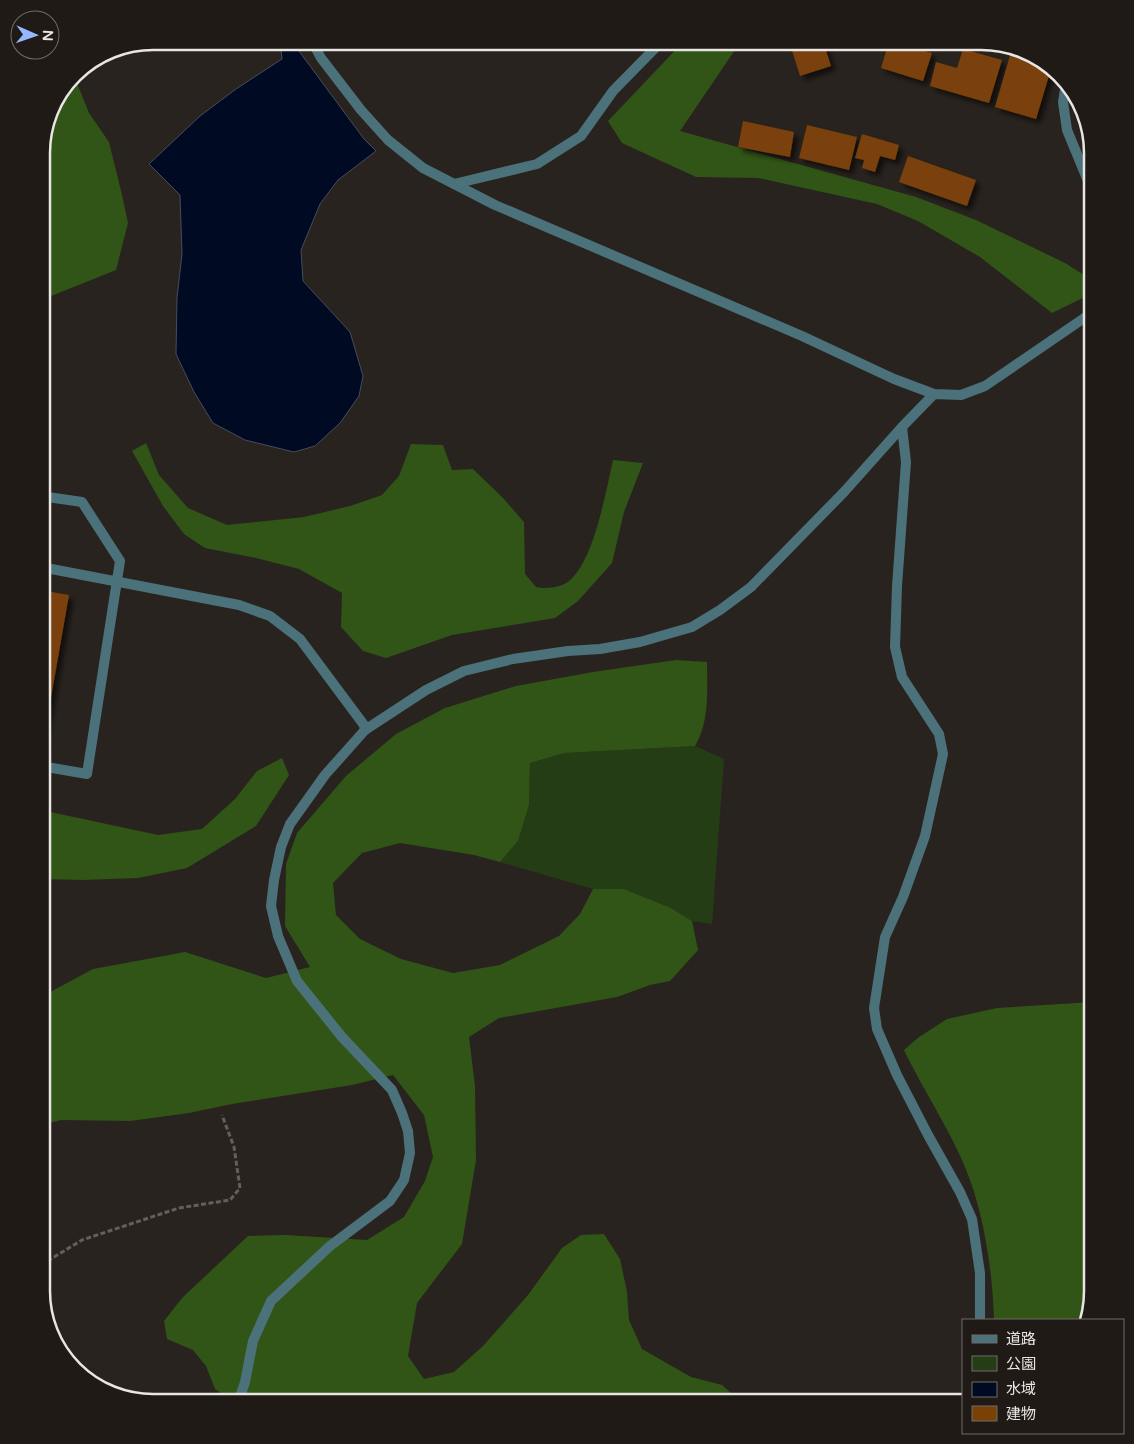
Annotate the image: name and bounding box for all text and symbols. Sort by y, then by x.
north arrow [10,10,60,60]
text: N [39,30,56,41]
legend [962,1319,1124,1434]
text: 道路 [1006,1330,1036,1348]
text: 公園 [1006,1355,1036,1373]
text: 水域 [1006,1380,1036,1398]
text: 建物 [1006,1405,1036,1423]

